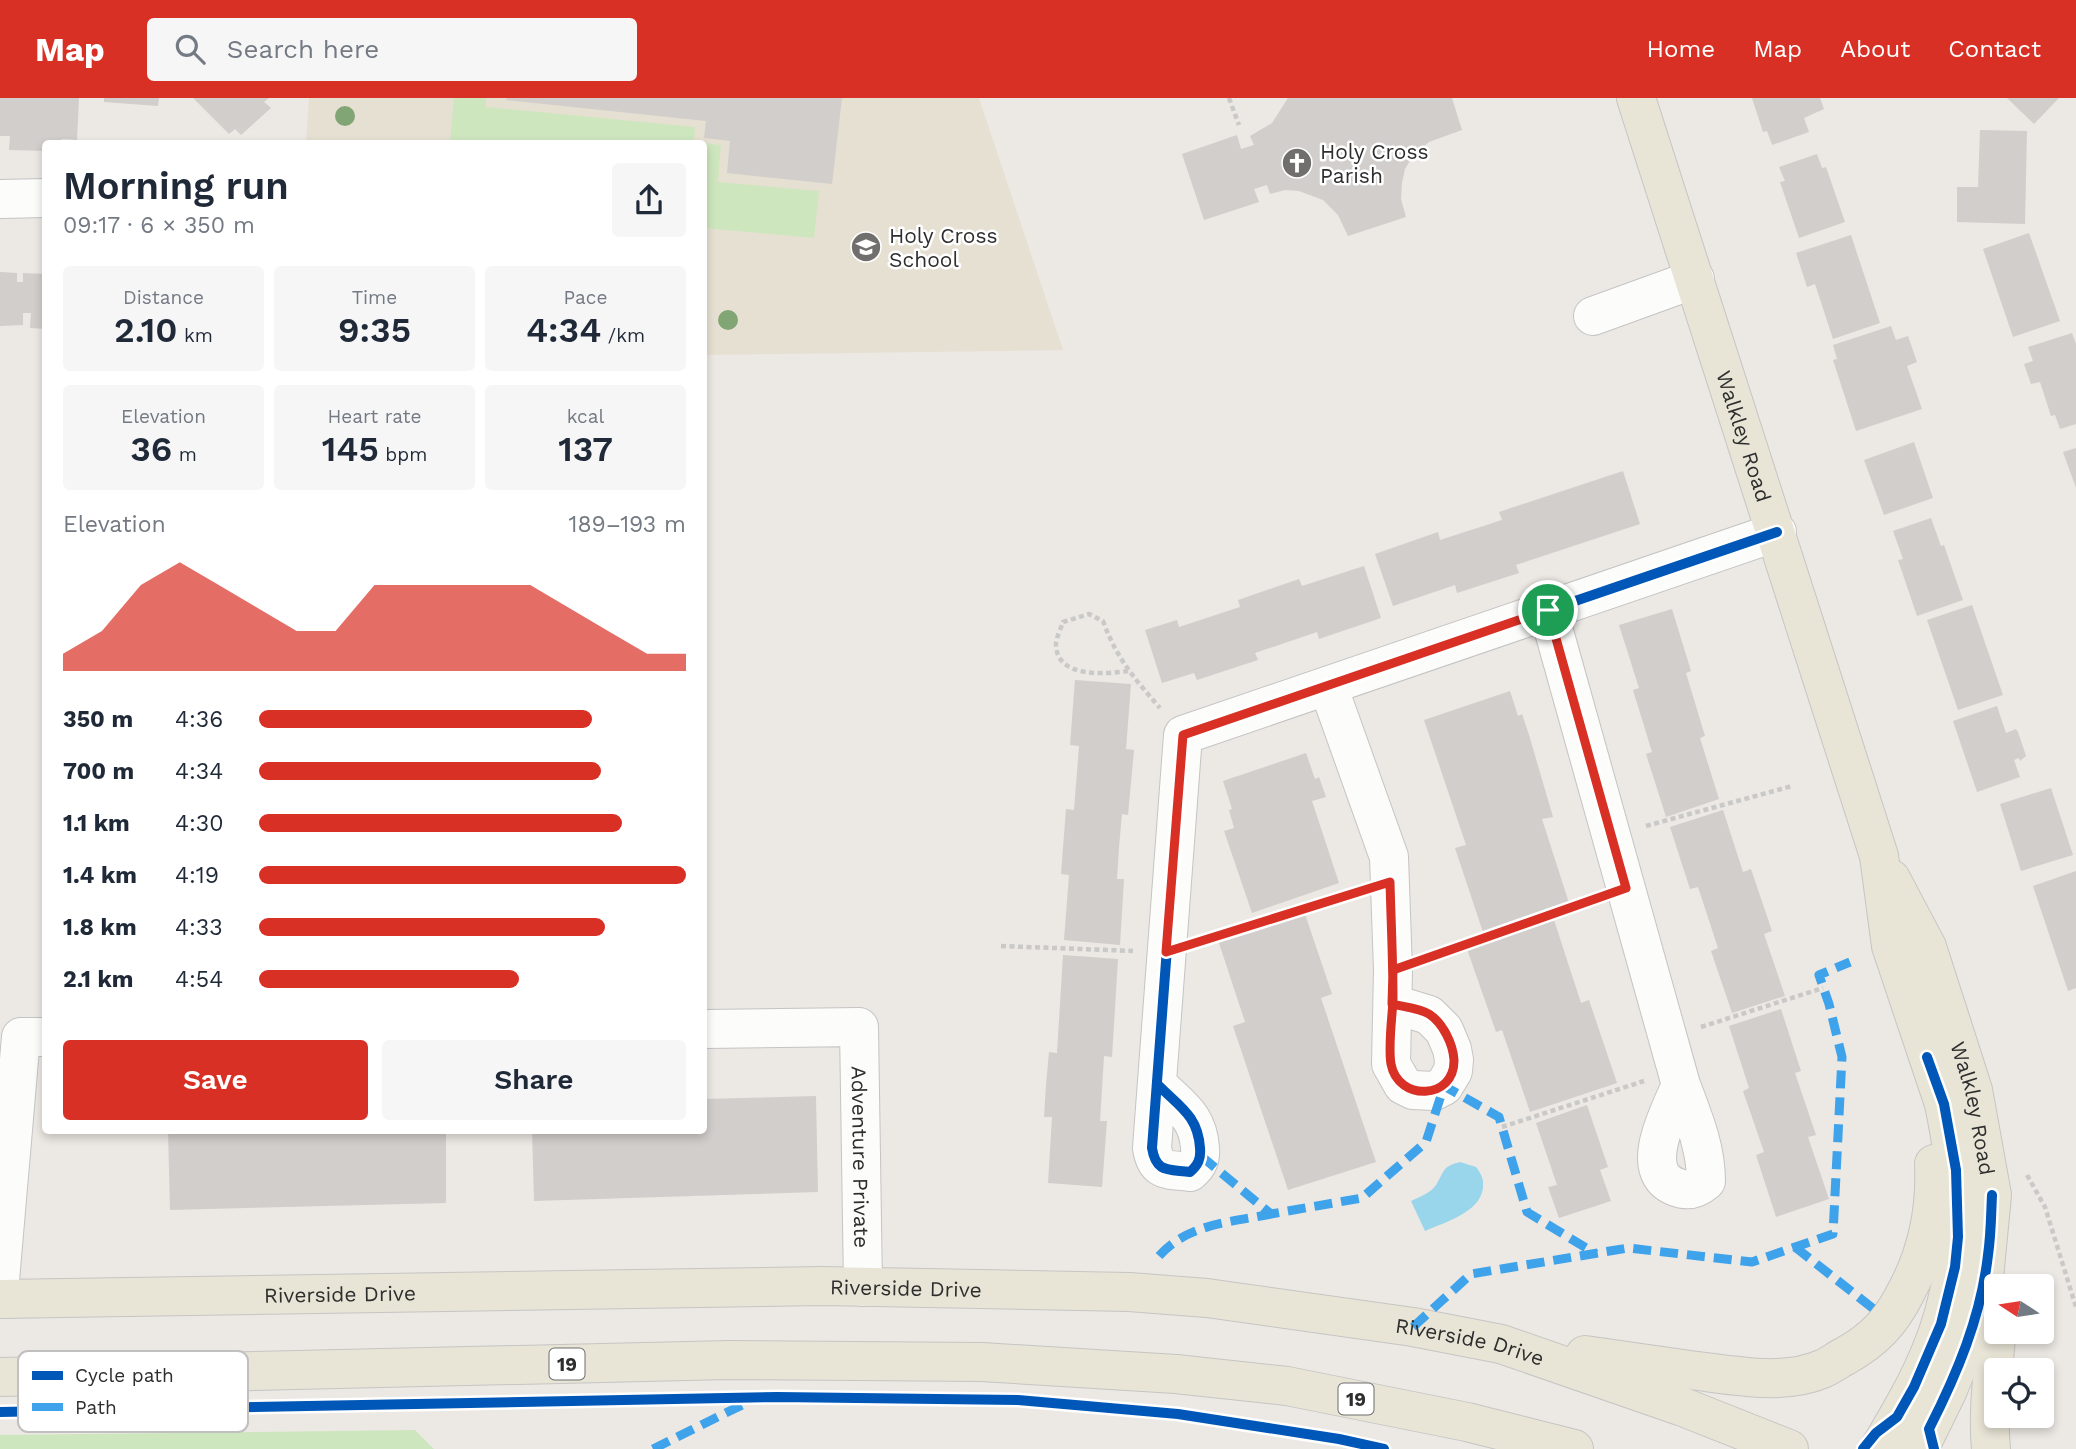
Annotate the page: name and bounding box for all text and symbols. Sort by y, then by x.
search box [147,18,637,81]
text: Map [35,30,105,69]
icon: search [171,30,209,68]
text: Search here [227,34,379,64]
text: Home [1647,35,1715,63]
text: Map [1753,35,1802,63]
text: About [1840,35,1910,63]
text: Contact [1948,35,2041,63]
place label: Holy Cross Parish [1320,139,1429,188]
church icon: Holy Cross Parish [1280,146,1314,180]
button: share [612,163,686,237]
text: Morning run [63,164,289,208]
text: 09:17 · 6 × 350 m [63,212,255,239]
place label: Holy Cross School [889,223,998,272]
school or university icon: Holy Cross School [849,230,883,264]
text: Distance [123,286,204,309]
text: Time [352,286,397,309]
text: Pace [564,286,607,309]
text: 2.10 [114,309,178,351]
text: 9:35 [338,309,411,351]
text: 4:34 [526,309,601,351]
text: km [178,324,213,347]
text: /km [601,324,645,347]
street label: Walkley Road [1712,367,1777,505]
text: Elevation [121,405,206,428]
text: Heart rate [328,405,421,428]
text: kcal [567,405,604,428]
text: 36 [130,428,172,470]
text: 145 [322,428,379,470]
text: 137 [558,428,613,470]
text: m [172,443,197,466]
text: bpm [379,443,427,466]
text: Elevation [63,511,166,538]
text: 189–193 m [568,511,686,538]
pin [1518,580,1578,640]
icon: arrive [1529,591,1567,629]
text: 350 m [63,706,133,733]
text: 4:36 [175,706,223,733]
text: 700 m [63,758,134,785]
text: 4:34 [175,758,223,785]
text: 1.1 km [63,810,130,837]
text: 4:30 [175,810,224,837]
text: 1.4 km [63,862,137,889]
text: 4:19 [175,862,219,889]
text: 1.8 km [63,914,137,941]
text: 4:33 [175,914,223,941]
text: 2.1 km [63,966,134,993]
text: 4:54 [175,966,223,993]
street label: Walkley Road [1946,1038,2001,1177]
button: Save [63,1040,368,1120]
button: Share [382,1040,686,1120]
street label: Adventure Private [847,1066,875,1248]
street label: Riverside Drive [830,1274,982,1302]
north arrow [1984,1274,2054,1344]
map controls [1984,1274,2054,1428]
street label: Riverside Drive [264,1280,416,1307]
street label: Riverside Drive [1394,1312,1548,1371]
road number: 19 [550,1348,584,1380]
legend [18,1351,248,1432]
button: locate [1984,1358,2054,1428]
text: Cycle path [75,1364,174,1387]
road number: 19 [1338,1384,1374,1414]
text: Path [75,1396,117,1419]

